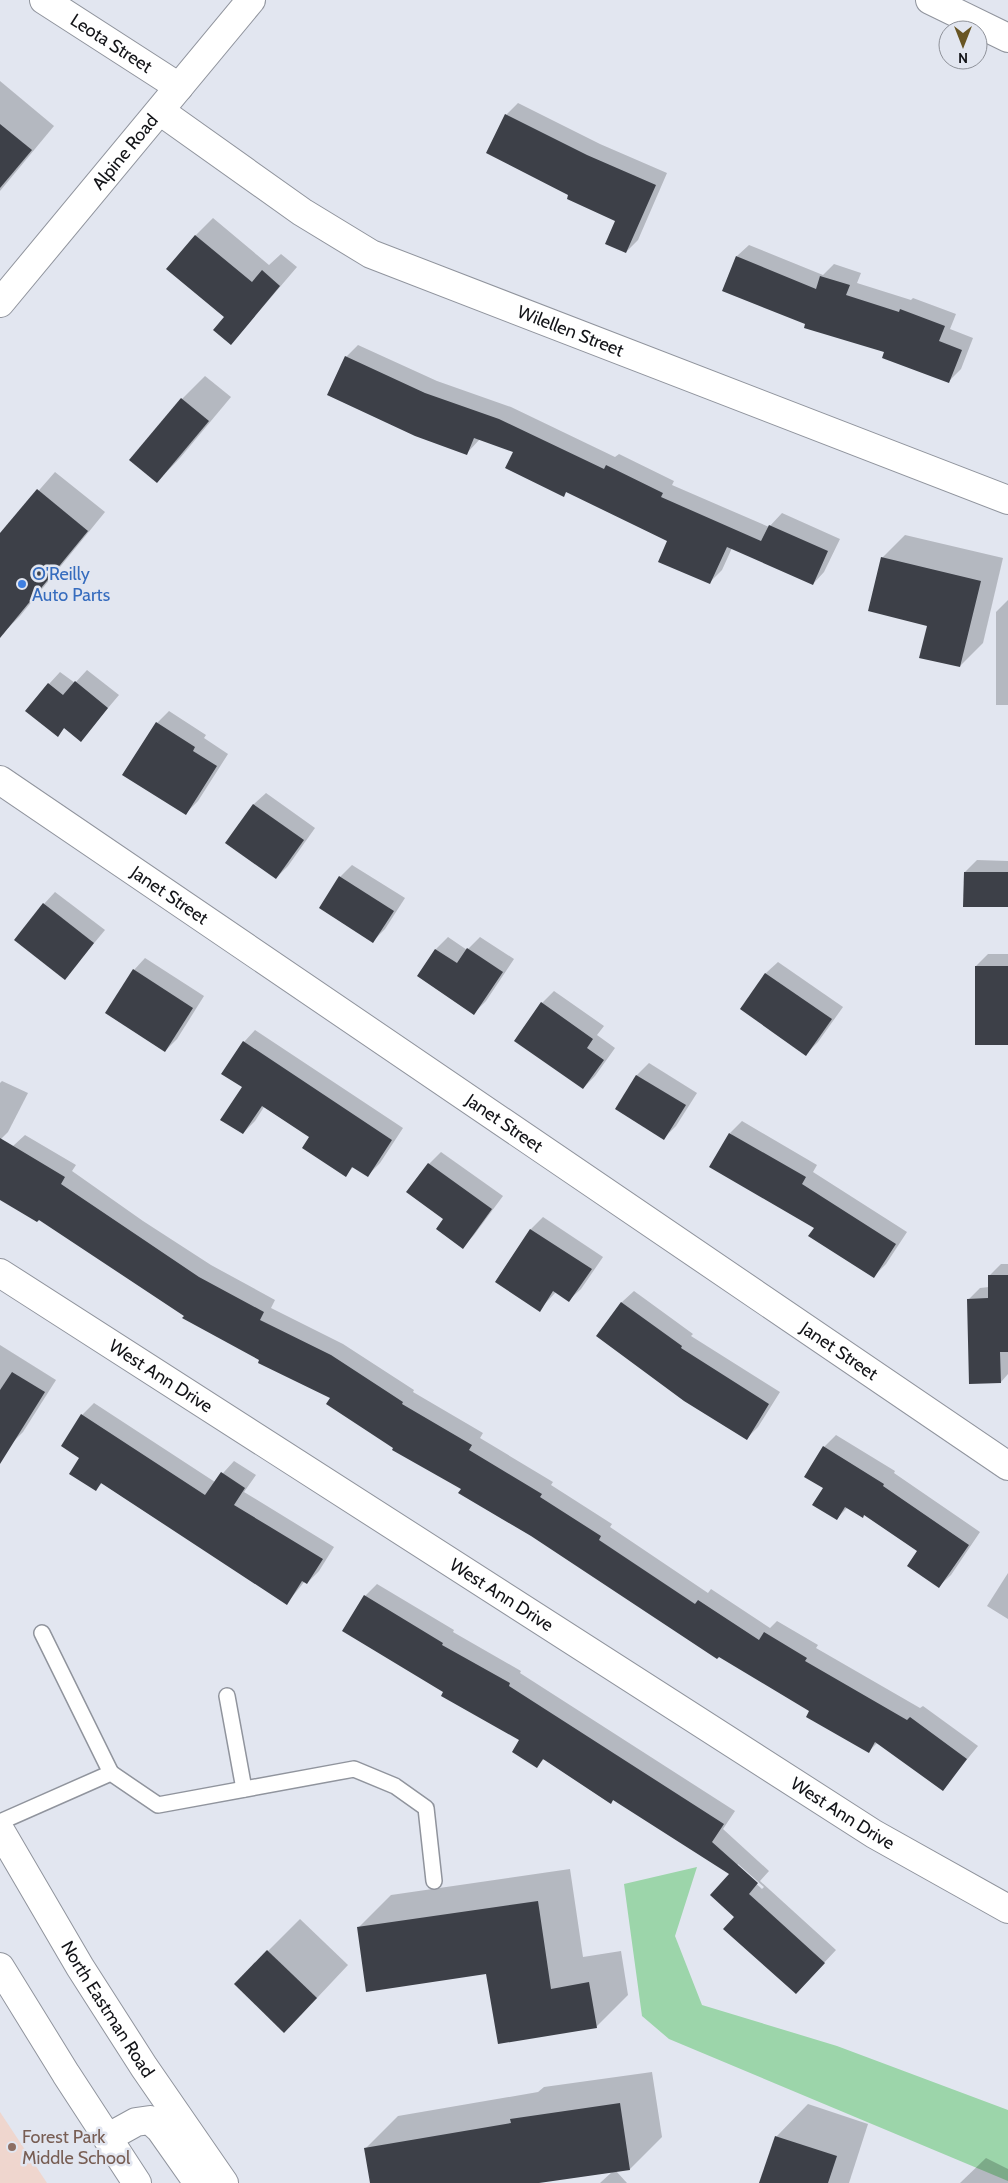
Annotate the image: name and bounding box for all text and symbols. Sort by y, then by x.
street label: Leota Street [66,9,156,78]
north arrow [938,20,988,70]
text: N [958,49,968,67]
street label: Alpine Road [87,110,163,194]
street label: Wilellen Street [514,301,627,362]
place label: O'Reilly Auto Parts [32,563,110,606]
marker: O'Reilly Auto Parts [16,578,28,590]
street label: Janet Street [126,861,212,929]
street label: Janet Street [461,1089,547,1157]
street label: Janet Street [795,1316,882,1385]
street label: West Ann Drive [105,1335,217,1418]
street label: West Ann Drive [446,1554,558,1636]
street label: West Ann Drive [786,1772,898,1854]
street label: North Eastman Road [56,1937,159,2082]
place label: Forest Park Middle School [22,2126,131,2169]
marker: Forest Park Middle School [6,2141,18,2153]

